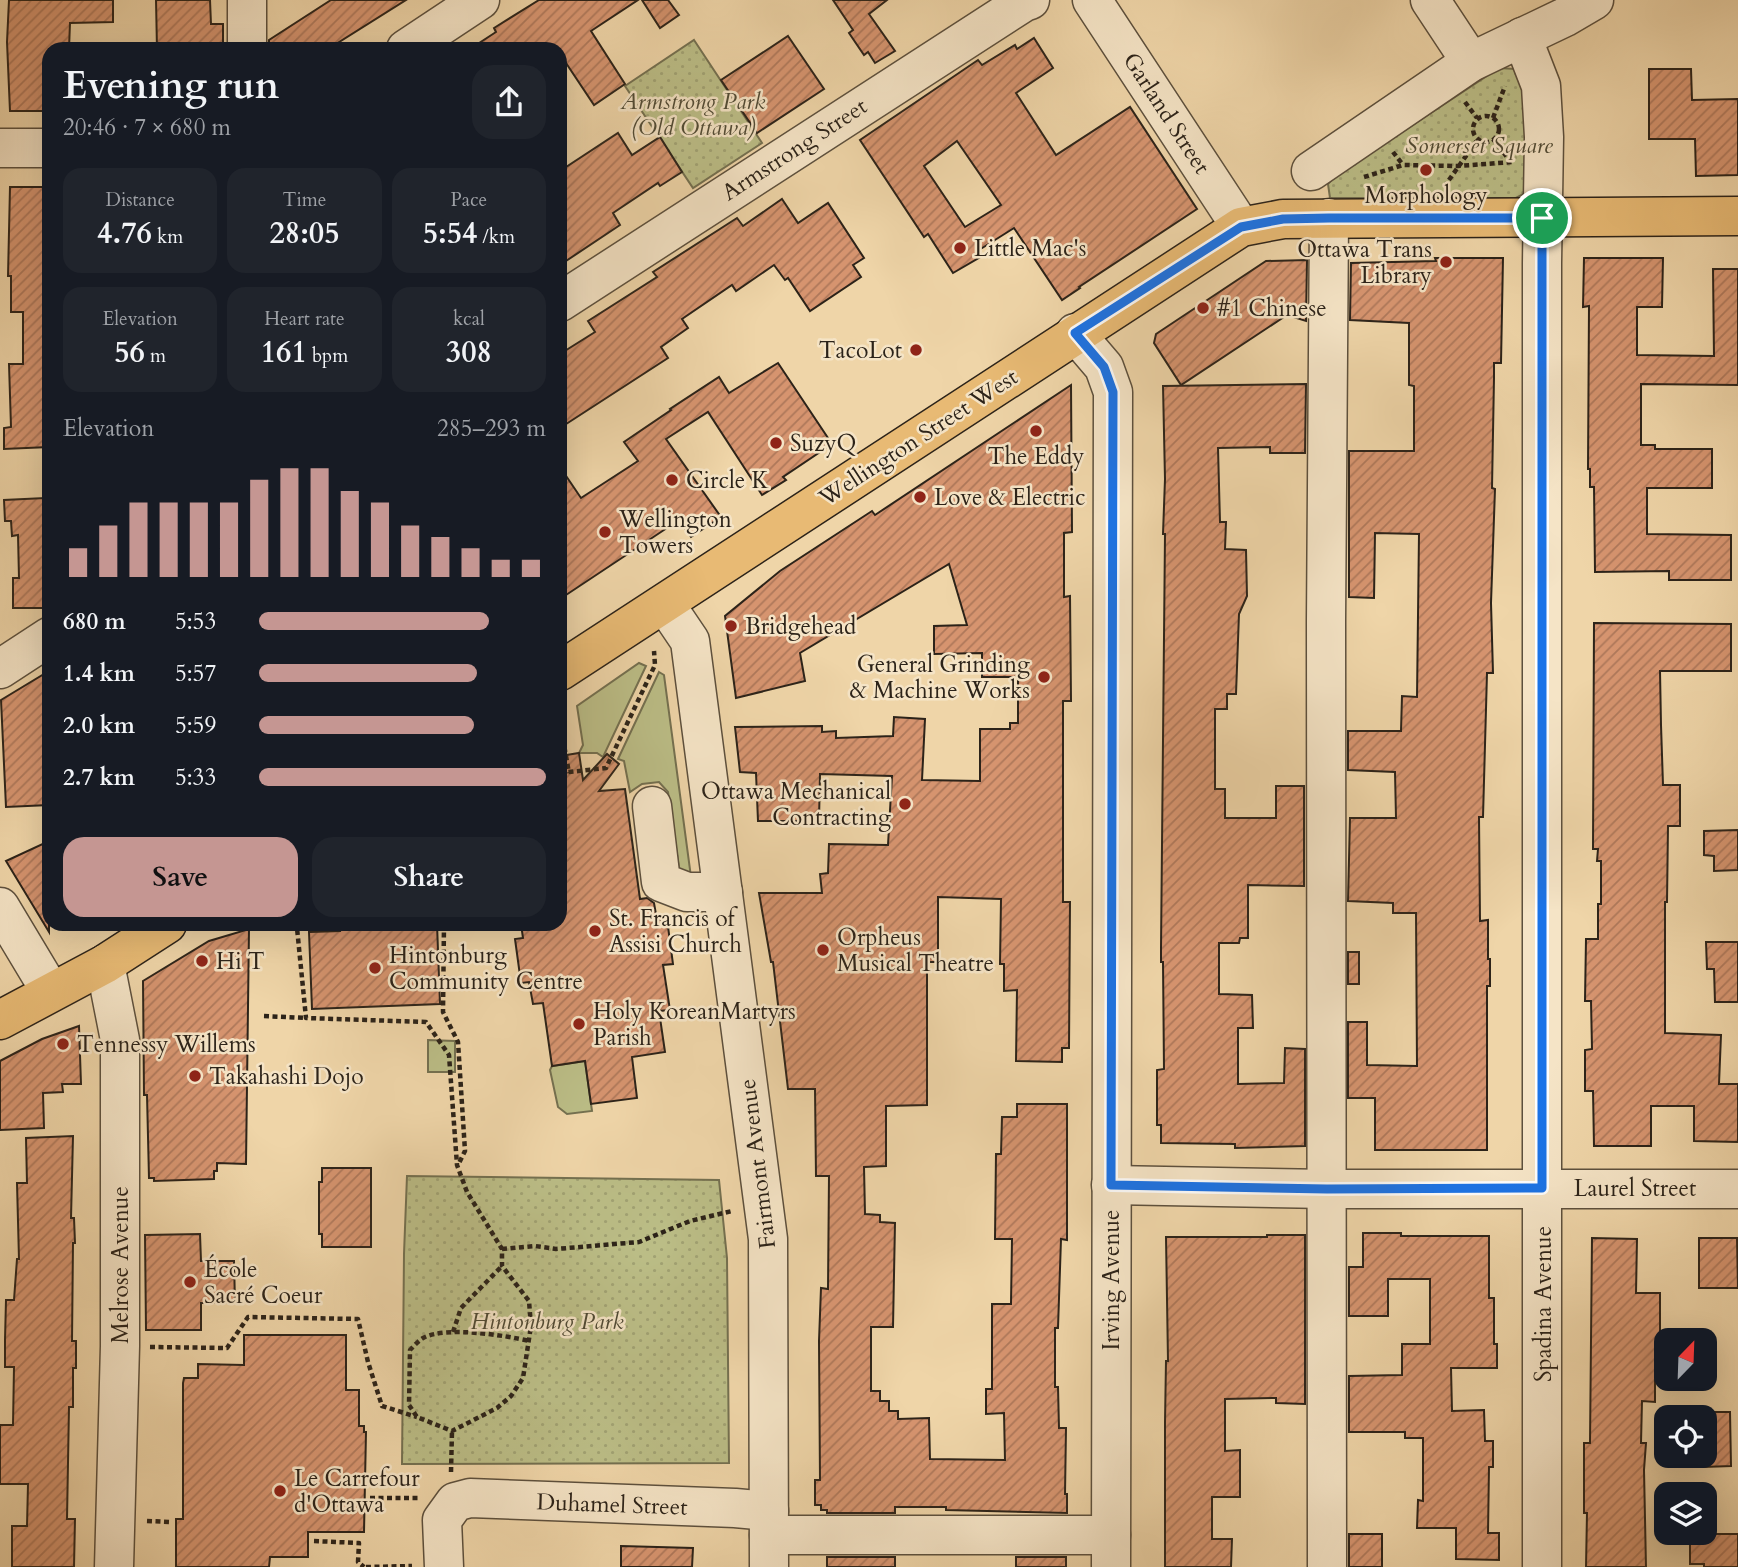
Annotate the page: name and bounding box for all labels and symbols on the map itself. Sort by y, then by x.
street label: Garland Street [1116,46,1217,180]
park label: Armstrong Park (Old Ottawa) [620,86,766,143]
street label: Armstrong Street [716,91,873,208]
park label: Somerset Square [1405,130,1553,161]
marker: Morphology [1418,162,1434,178]
place label: Morphology [1364,180,1488,211]
pin [1512,188,1572,248]
place label: Little Mac's [974,233,1086,264]
place label: Ottawa Trans Library [1297,234,1432,291]
marker: Little Mac's [952,240,968,256]
marker: Ottawa Trans Library [1438,254,1454,270]
place label: #1 Chinese [1217,293,1327,324]
marker: #1 Chinese [1195,300,1211,316]
place label: TacoLot [819,335,902,366]
marker: TacoLot [908,342,924,358]
street label: Wellington Street West [812,361,1024,514]
marker: The Eddy [1028,423,1044,439]
place label: SuzyQ [790,428,857,459]
marker: SuzyQ [768,435,784,451]
place label: The Eddy [988,441,1084,472]
place label: Circle K [686,465,769,496]
marker: Circle K [664,472,680,488]
place label: Love & Electric [934,482,1085,513]
marker: Love & Electric [912,489,928,505]
place label: Wellington Towers [618,504,732,561]
marker: Wellington Towers [597,524,613,540]
place label: Bridgehead [745,611,857,642]
marker: Bridgehead [723,618,739,634]
place label: General Grinding & Machine Works [850,649,1030,706]
marker: General Grinding & Machine Works [1036,669,1052,685]
place label: Ottawa Mechanical Contracting [701,776,891,833]
marker: Ottawa Mechanical Contracting [897,796,913,812]
place label: St. Francis of Assisi Church [609,903,742,960]
place label: Orpheus Musical Theatre [837,922,994,979]
marker: St. Francis of Assisi Church [587,923,603,939]
place label: Hintonburg Community Centre [389,940,583,997]
marker: Orpheus Musical Theatre [815,942,831,958]
place label: Hi T [216,946,265,977]
marker: Hi T [194,953,210,969]
marker: Hintonburg Community Centre [367,960,383,976]
place label: Holy KoreanMartyrs Parish [593,996,796,1053]
marker: Holy KoreanMartyrs Parish [571,1016,587,1032]
place label: Tennessy Willems [77,1029,256,1060]
marker: Tennessy Willems [55,1036,71,1052]
place label: Takahashi Dojo [209,1061,364,1092]
marker: Takahashi Dojo [187,1068,203,1084]
street label: Fairmont Avenue [732,1077,783,1251]
street label: Laurel Street [1574,1173,1696,1204]
street label: Melrose Avenue [105,1186,136,1344]
street label: Irving Avenue [1096,1209,1127,1351]
street label: Spadina Avenue [1528,1226,1559,1382]
place label: École Sacré Coeur [204,1254,323,1311]
marker: École Sacré Coeur [182,1274,198,1290]
park label: Hintonburg Park [470,1306,624,1337]
north arrow [1654,1328,1717,1391]
place label: Le Carrefour d'Ottawa [294,1463,420,1520]
marker: Le Carrefour d'Ottawa [272,1483,288,1499]
street label: Duhamel Street [536,1486,688,1523]

